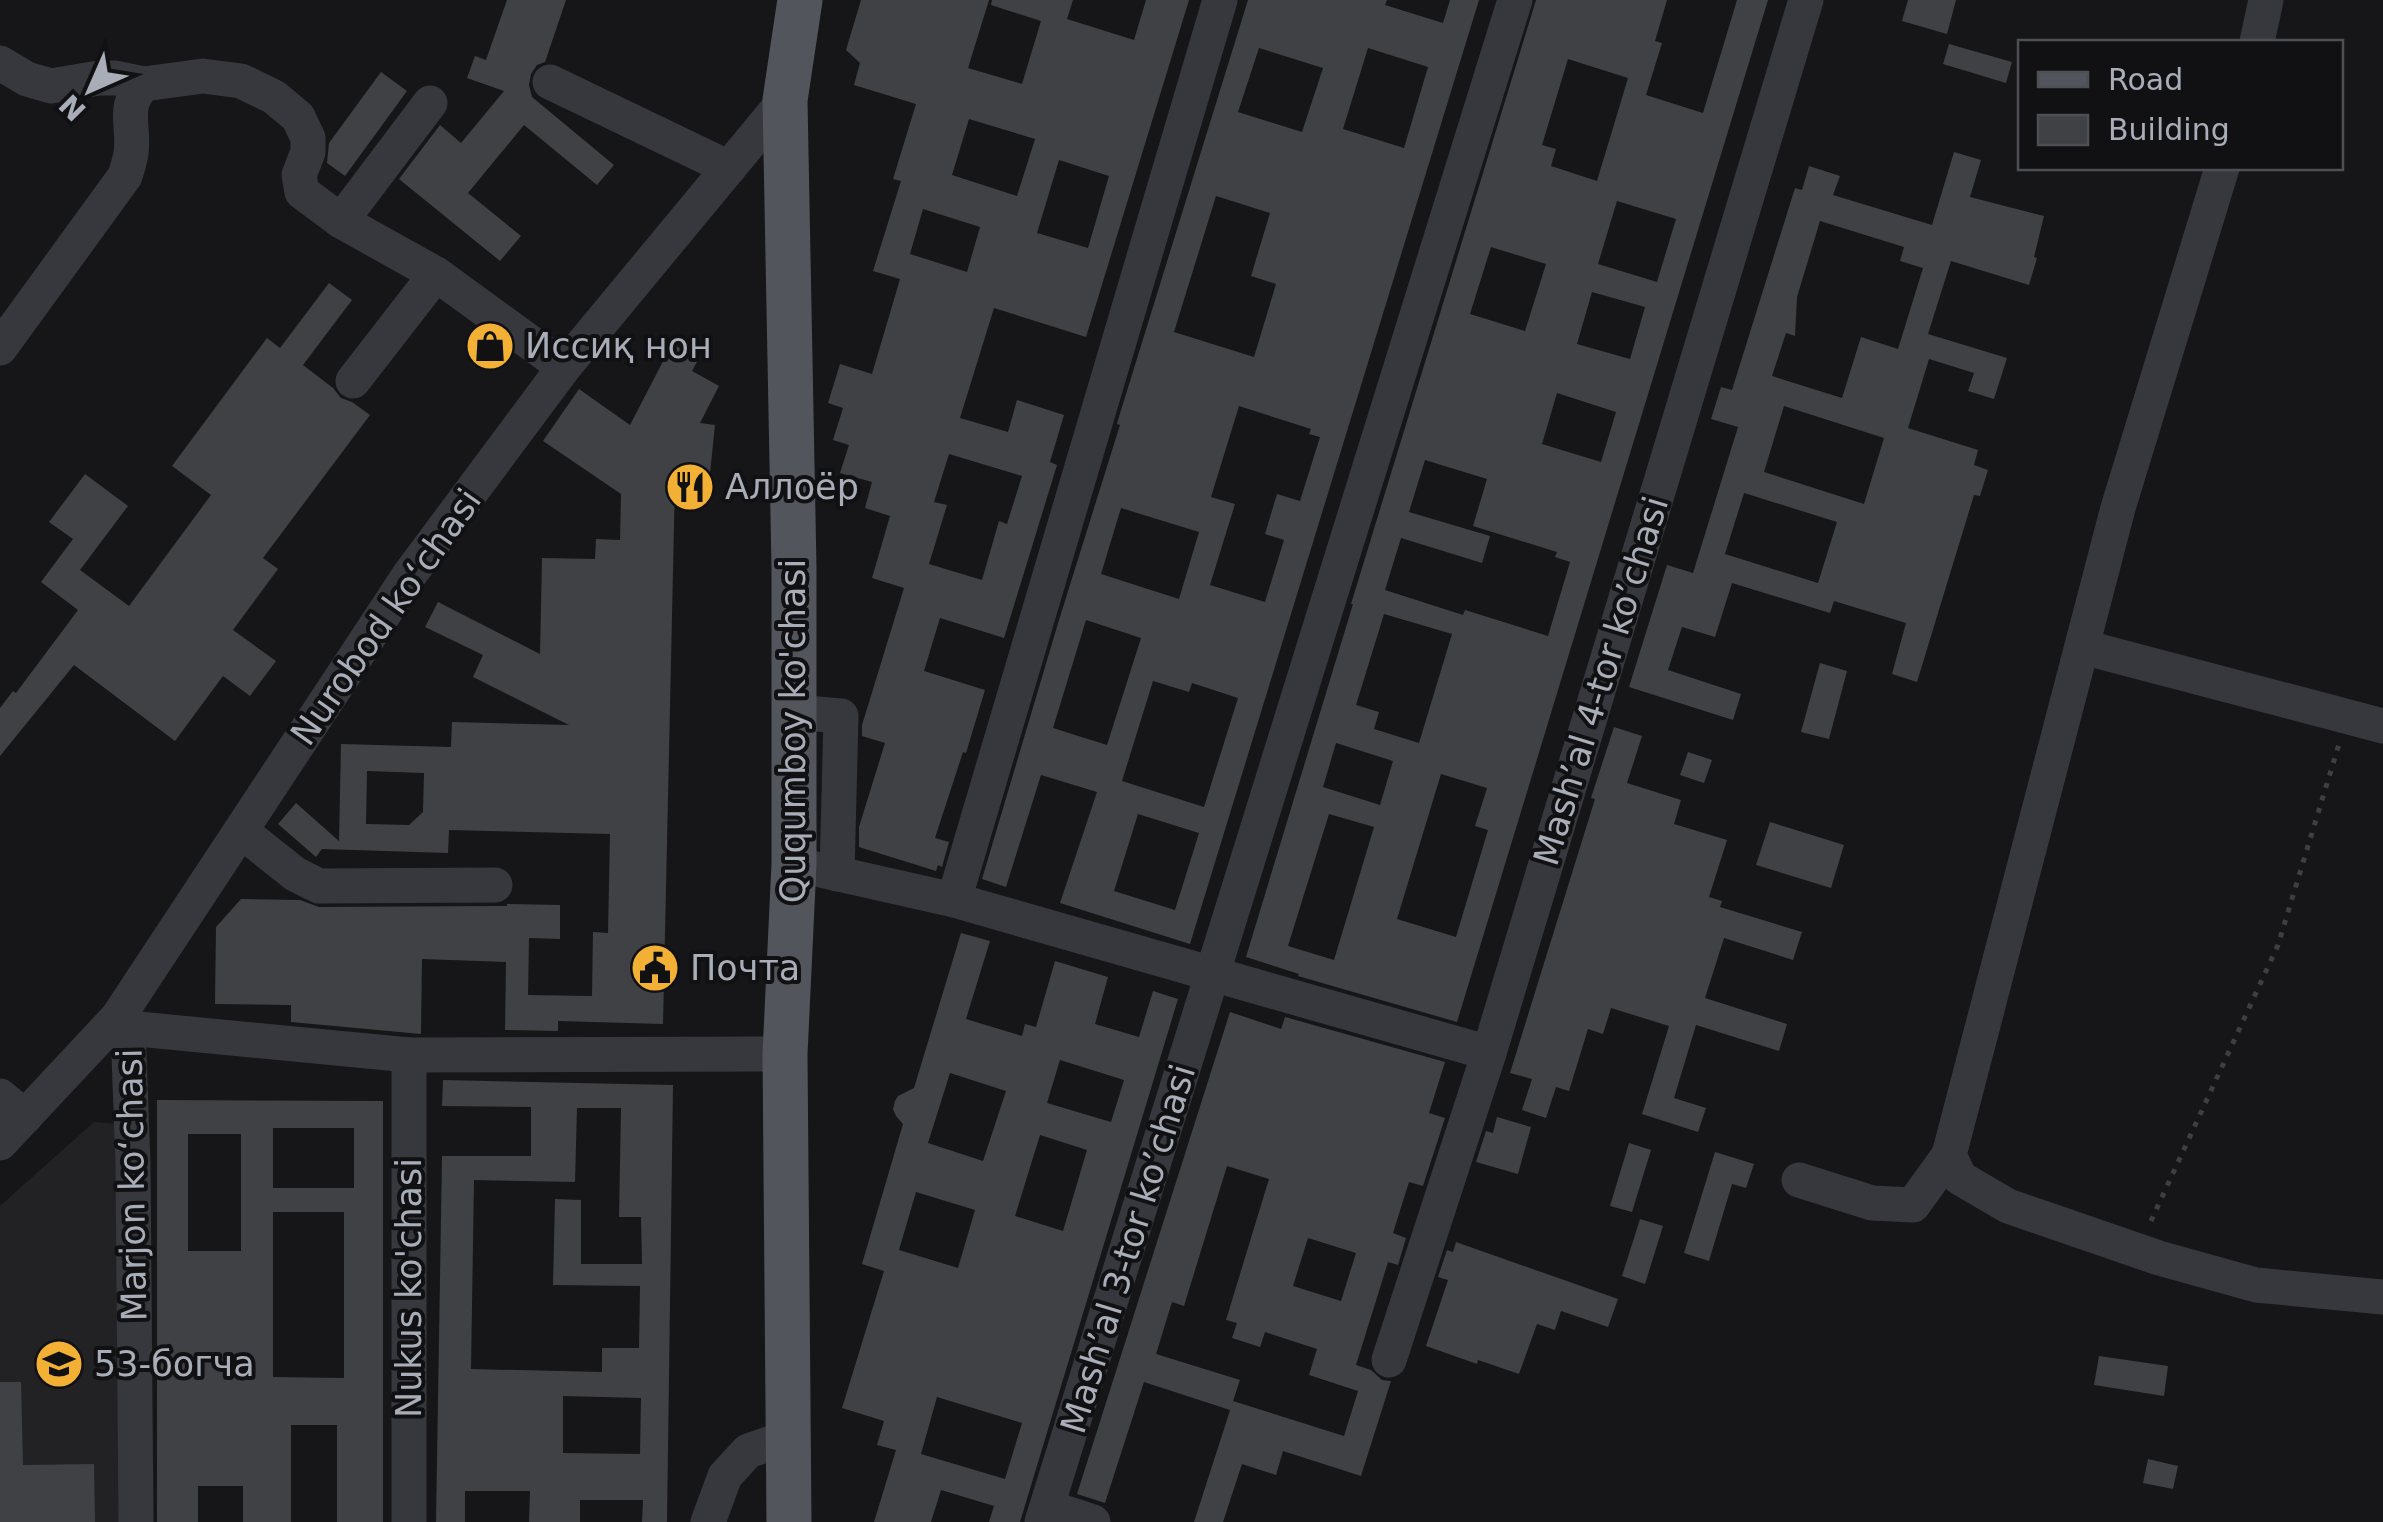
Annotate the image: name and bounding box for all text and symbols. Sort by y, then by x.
north arrow [40,40,140,140]
legend [2018,40,2343,170]
text: Road [2108,62,2183,97]
text: N [53,87,93,127]
text: Building [2108,112,2230,147]
shop icon: Иссиқ нон [464,320,516,372]
place label: Иссиқ нон [525,326,712,366]
restaurant icon: Аллоёр [664,461,716,513]
place label: Аллоёр [725,467,859,507]
street label: Nurobod koʻchasi [283,482,489,752]
street label: Mashʼal 4-tor koʼchasi [1526,492,1676,870]
street label: Ququmboy ko'chasi [773,559,813,903]
public building icon: Почта [629,942,681,994]
place label: Почта [690,948,800,988]
street label: Marjon koʻchasi [110,1048,154,1322]
street label: Mashʼal 3-tor koʼchasi [1053,1060,1203,1438]
street label: Nukus ko'chasi [389,1158,429,1418]
school or university icon: 53-богча [33,1338,85,1390]
place label: 53-богча [94,1344,255,1384]

